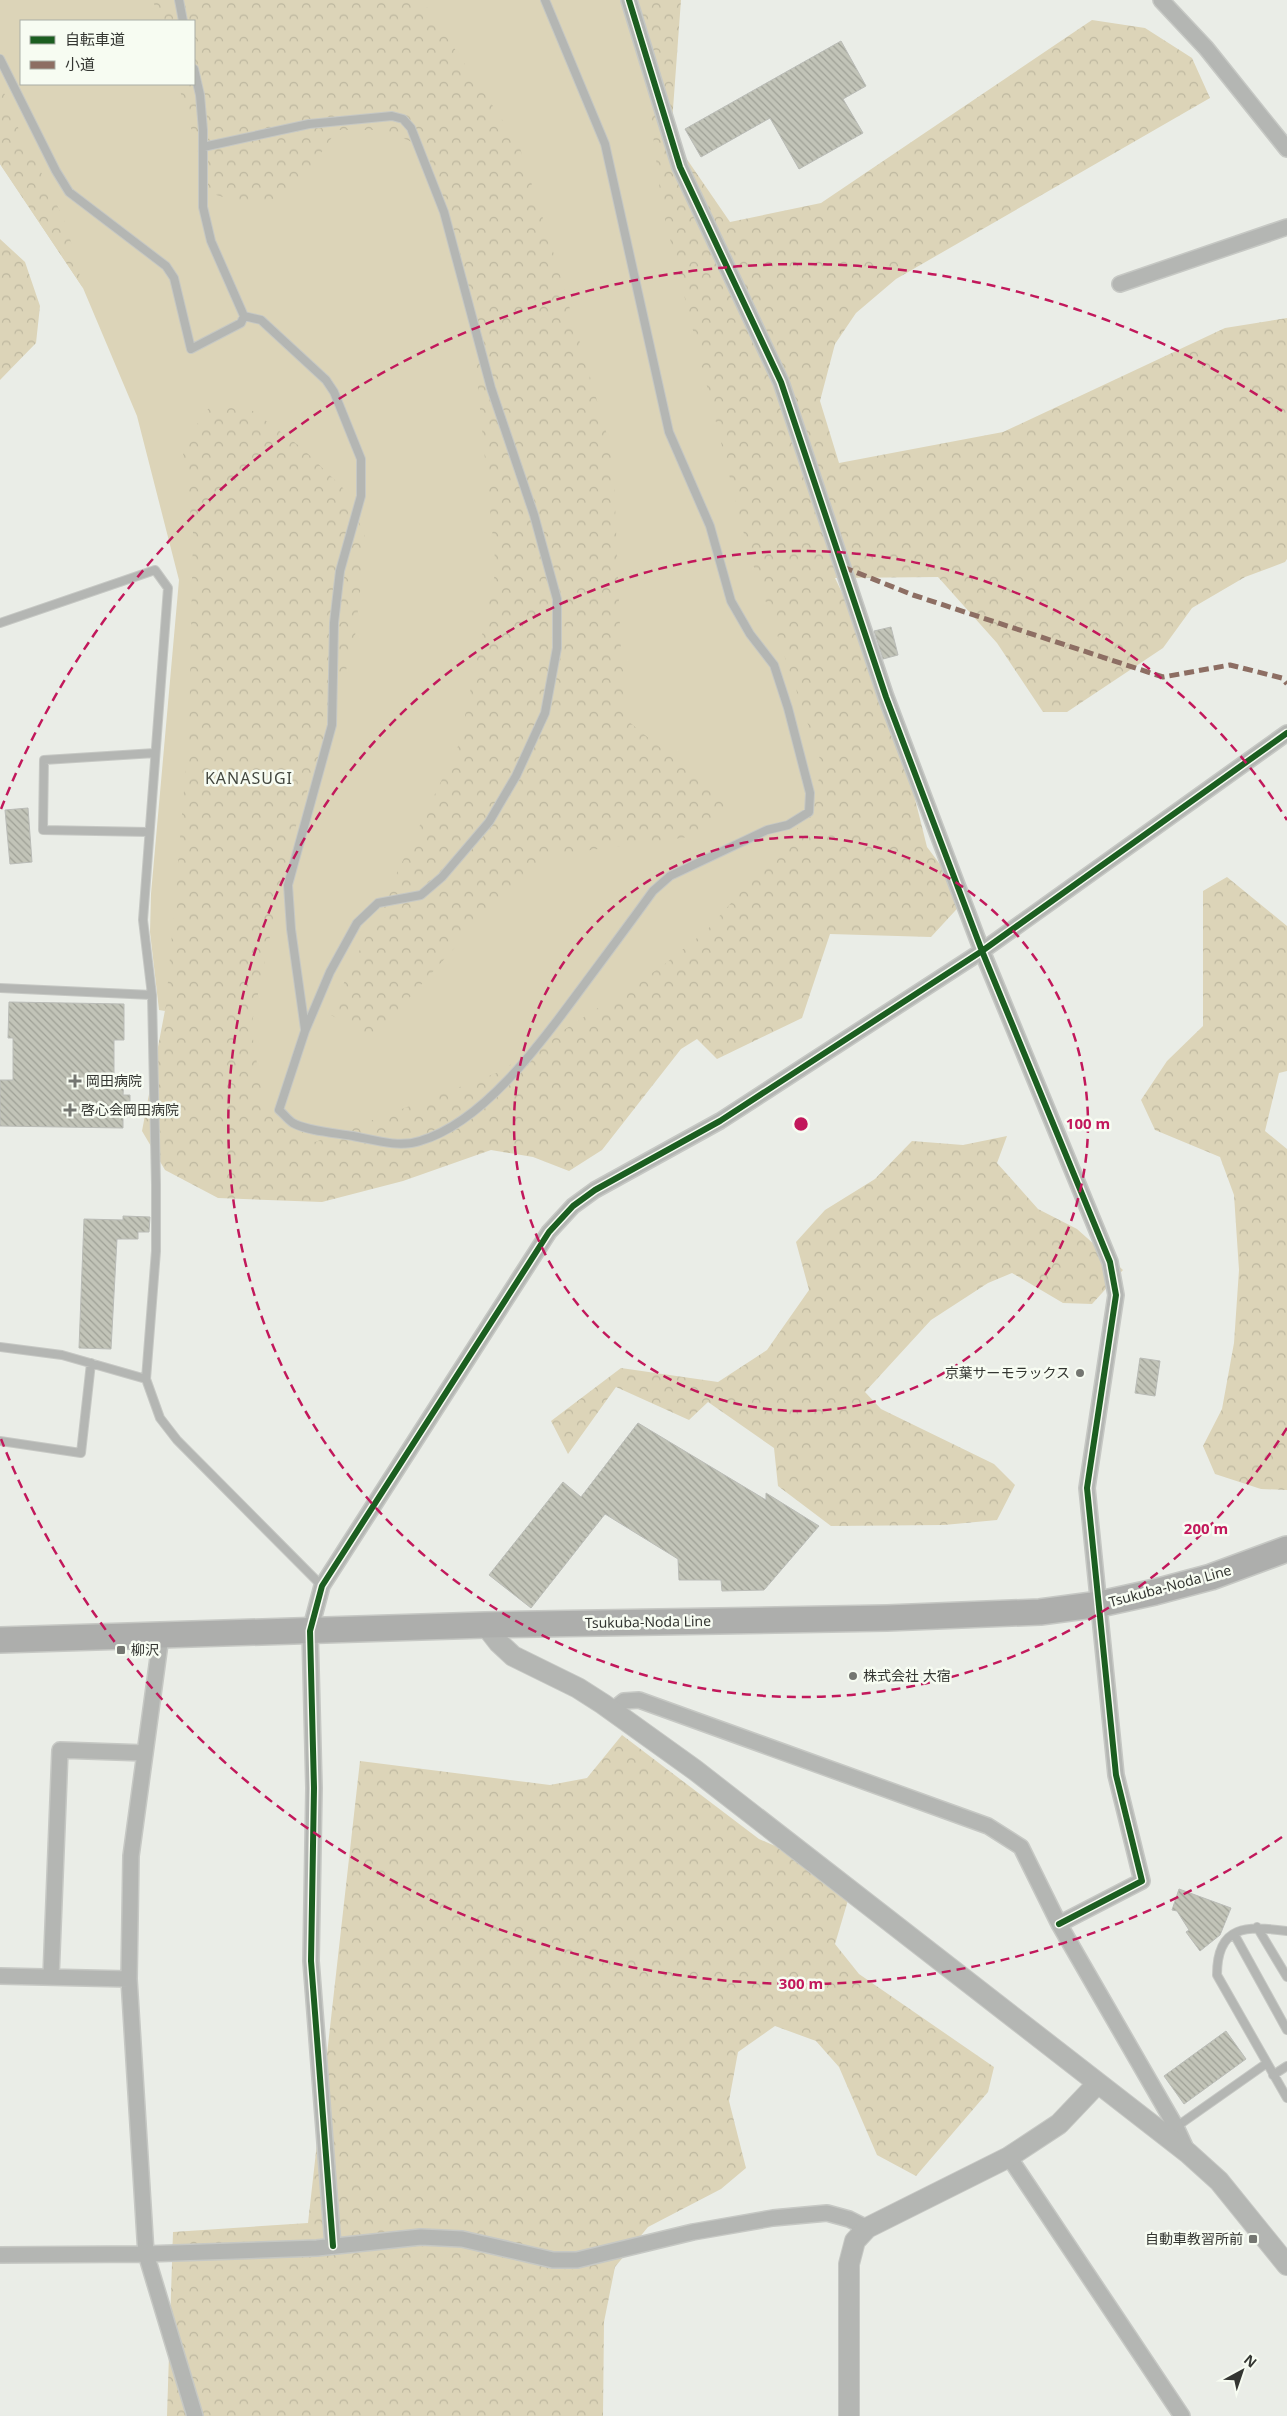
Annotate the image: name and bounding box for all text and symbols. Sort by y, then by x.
legend [20,20,195,85]
text: 自転車道 [65,29,125,49]
text: 小道 [65,54,95,74]
district label: KANASUGI [205,767,293,789]
place label: 岡田病院 [86,1071,142,1090]
marker: 岡田病院 [68,1074,82,1088]
place label: 啓心会岡田病院 [81,1100,179,1119]
marker: 啓心会岡田病院 [63,1103,77,1117]
text: 100 m [1066,1113,1110,1133]
centre of rings [792,1115,810,1133]
place label: 京葉サーモラックス [944,1363,1070,1382]
marker: 京葉サーモラックス [1074,1367,1086,1379]
text: 200 m [1184,1518,1228,1538]
street label: Tsukuba-Noda Line [1106,1560,1233,1611]
street label: Tsukuba-Noda Line [585,1611,711,1632]
place label: 柳沢 [131,1640,159,1659]
marker: 柳沢 [115,1644,127,1656]
place label: 株式会社 大宿 [863,1666,951,1685]
marker: 株式会社 大宿 [847,1670,859,1682]
text: 300 m [779,1973,823,1993]
place label: 自動車教習所前 [1145,2229,1243,2248]
marker: 自動車教習所前 [1247,2233,1259,2245]
north arrow [1217,2346,1267,2396]
text: N [1240,2350,1261,2372]

